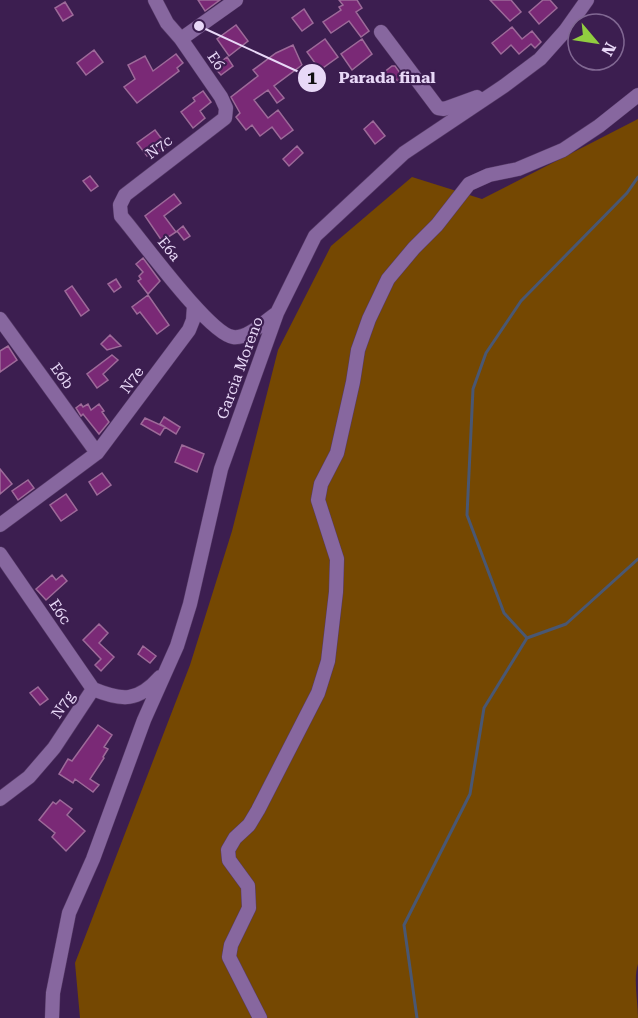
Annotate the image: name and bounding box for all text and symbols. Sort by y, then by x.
north arrow [566,12,626,72]
text: N [597,39,620,59]
street label: E6 [204,48,228,74]
callout: Parada final [297,61,448,95]
text: 1 [307,67,317,88]
text: Parada final [338,68,436,87]
street label: N7c [142,131,176,163]
street label: E6a [154,233,184,265]
street label: Garcia Moreno [213,314,267,422]
street label: E6b [47,360,77,392]
street label: N7e [116,363,148,397]
street label: E6c [45,596,75,628]
street label: N7g [48,688,79,722]

